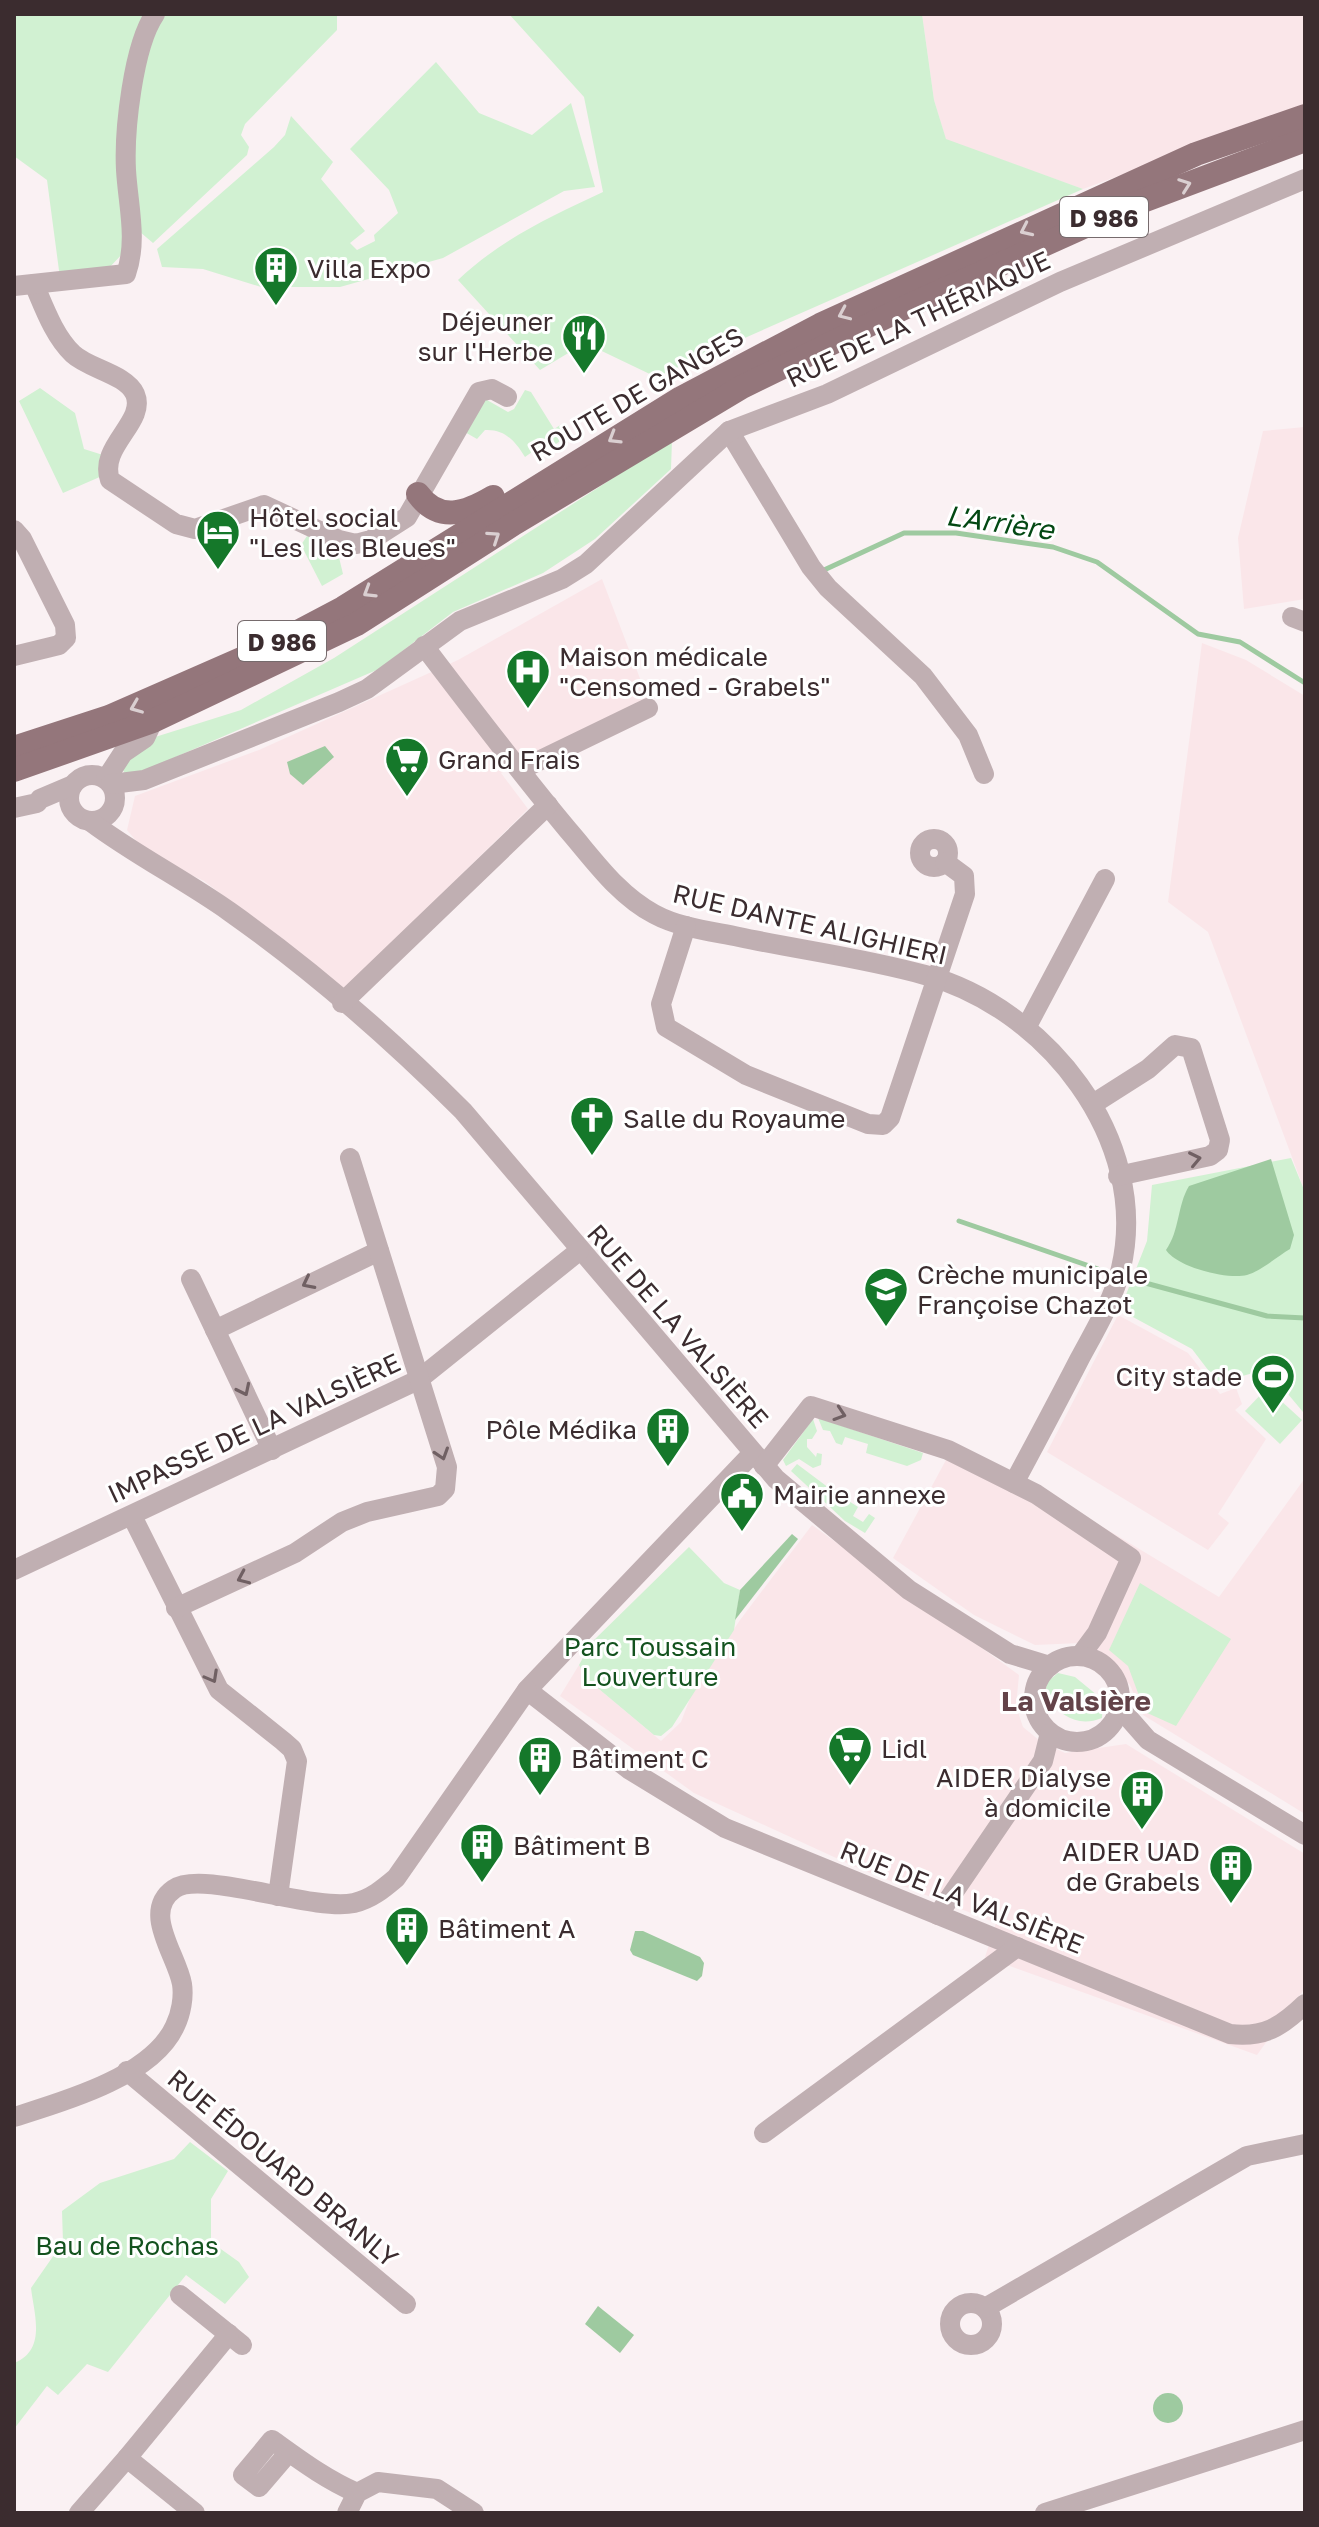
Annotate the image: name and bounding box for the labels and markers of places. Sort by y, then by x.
building icon: Villa Expo [252,244,300,307]
place label: Villa Expo [307,253,431,284]
place label: Déjeuner sur l'Herbe [418,306,553,367]
restaurant icon: Déjeuner sur l'Herbe [560,312,608,375]
place label: Hôtel social "Les Iles Bleues" [249,502,456,563]
hotel icon: Hôtel social "Les Iles Bleues" [194,508,242,571]
place label: Maison médicale "Censomed - Grabels" [559,641,830,702]
hospital icon: Maison médicale "Censomed - Grabels" [504,647,552,710]
supermarket icon: Grand Frais [383,735,431,798]
place label: Grand Frais [438,744,580,775]
church icon: Salle du Royaume [568,1094,616,1157]
place label: Salle du Royaume [623,1103,845,1134]
place label: Crèche municipale Françoise Chazot [917,1259,1148,1320]
school or university icon: Crèche municipale Françoise Chazot [862,1265,910,1328]
sports icon: City stade [1249,1352,1297,1415]
place label: City stade [1115,1361,1242,1392]
building icon: Pôle Médika [644,1405,692,1468]
place label: Pôle Médika [485,1414,637,1445]
public building icon: Mairie annexe [718,1470,766,1533]
place label: Mairie annexe [773,1479,946,1510]
supermarket icon: Lidl [826,1724,874,1787]
place label: Lidl [881,1733,927,1764]
building icon: Bâtiment C [516,1734,564,1797]
place label: Bâtiment C [571,1743,709,1774]
place label: AIDER Dialyse à domicile [936,1762,1111,1823]
building icon: AIDER Dialyse à domicile [1118,1768,1166,1831]
building icon: Bâtiment B [458,1821,506,1884]
place label: Bâtiment B [513,1830,650,1861]
place label: AIDER UAD de Grabels [1062,1836,1200,1897]
building icon: AIDER UAD de Grabels [1207,1842,1255,1905]
building icon: Bâtiment A [383,1904,431,1967]
place label: Bâtiment A [438,1913,575,1944]

